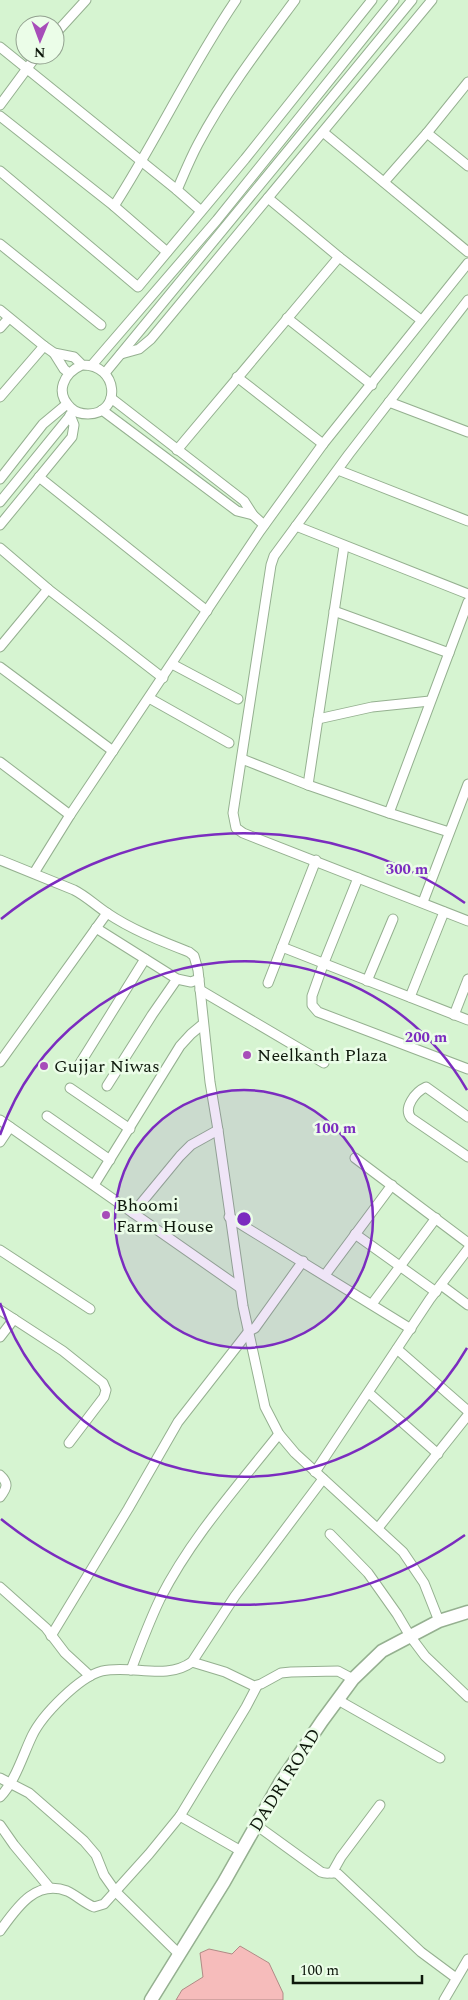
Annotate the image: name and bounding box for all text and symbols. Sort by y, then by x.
north arrow [15,15,65,65]
text: N [34,42,46,63]
text: 300 m [386,858,429,881]
text: 200 m [405,1026,448,1049]
place label: Neelkanth Plaza [257,1042,388,1069]
marker: Neelkanth Plaza [241,1049,253,1061]
place label: Gujjar Niwas [54,1053,160,1080]
marker: Gujjar Niwas [38,1060,50,1072]
text: 100 m [314,1117,357,1140]
place label: Bhoomi Farm House [116,1192,214,1240]
marker: Bhoomi Farm House [100,1209,112,1221]
centre of rings [235,1210,253,1228]
street label: DADRI ROAD [242,1723,328,1837]
scale bar [293,1952,422,1984]
text: 100 m [300,1959,339,1982]

